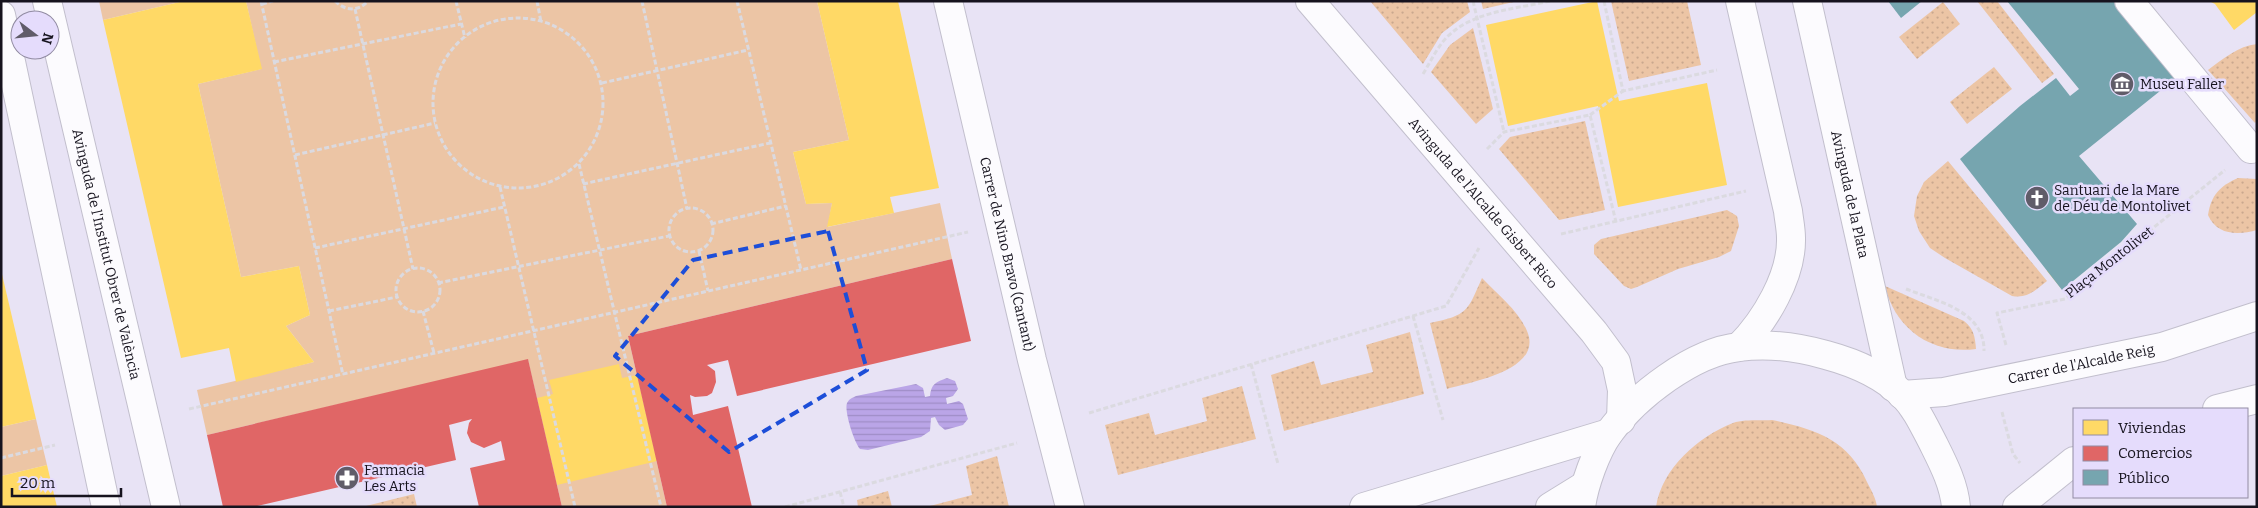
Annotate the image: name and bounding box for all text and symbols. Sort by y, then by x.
north arrow [10,10,60,60]
text: N [37,31,57,46]
museum icon: Museu Faller [2109,71,2135,97]
place label: Museu Faller [2140,76,2224,93]
street label: Avinguda de l'Alcalde Gisbert Rico [1405,114,1561,292]
street label: Avinguda de l'Institut Obrer de València [68,127,144,382]
street label: Avinguda de la Plata [1827,129,1872,260]
street label: Carrer de Nino Bravo (Cantant) [976,155,1038,353]
place label: Santuari de la Mare de Déu de Montolivet [2054,182,2191,215]
church icon: Santuari de la Mare de Déu de Montolivet [2024,185,2050,211]
street label: Plaça Montolivet [2062,223,2157,302]
street label: Carrer de l'Alcalde Reig [2006,341,2156,388]
legend [2073,408,2248,498]
text: Viviendas [2118,419,2186,437]
text: Comercios [2118,444,2192,462]
place label: Farmacia Les Arts [364,462,425,495]
pharmacy icon: Farmacia Les Arts [334,465,360,491]
scale bar [12,466,121,498]
text: Público [2118,469,2170,487]
text: 20 m [20,474,56,492]

